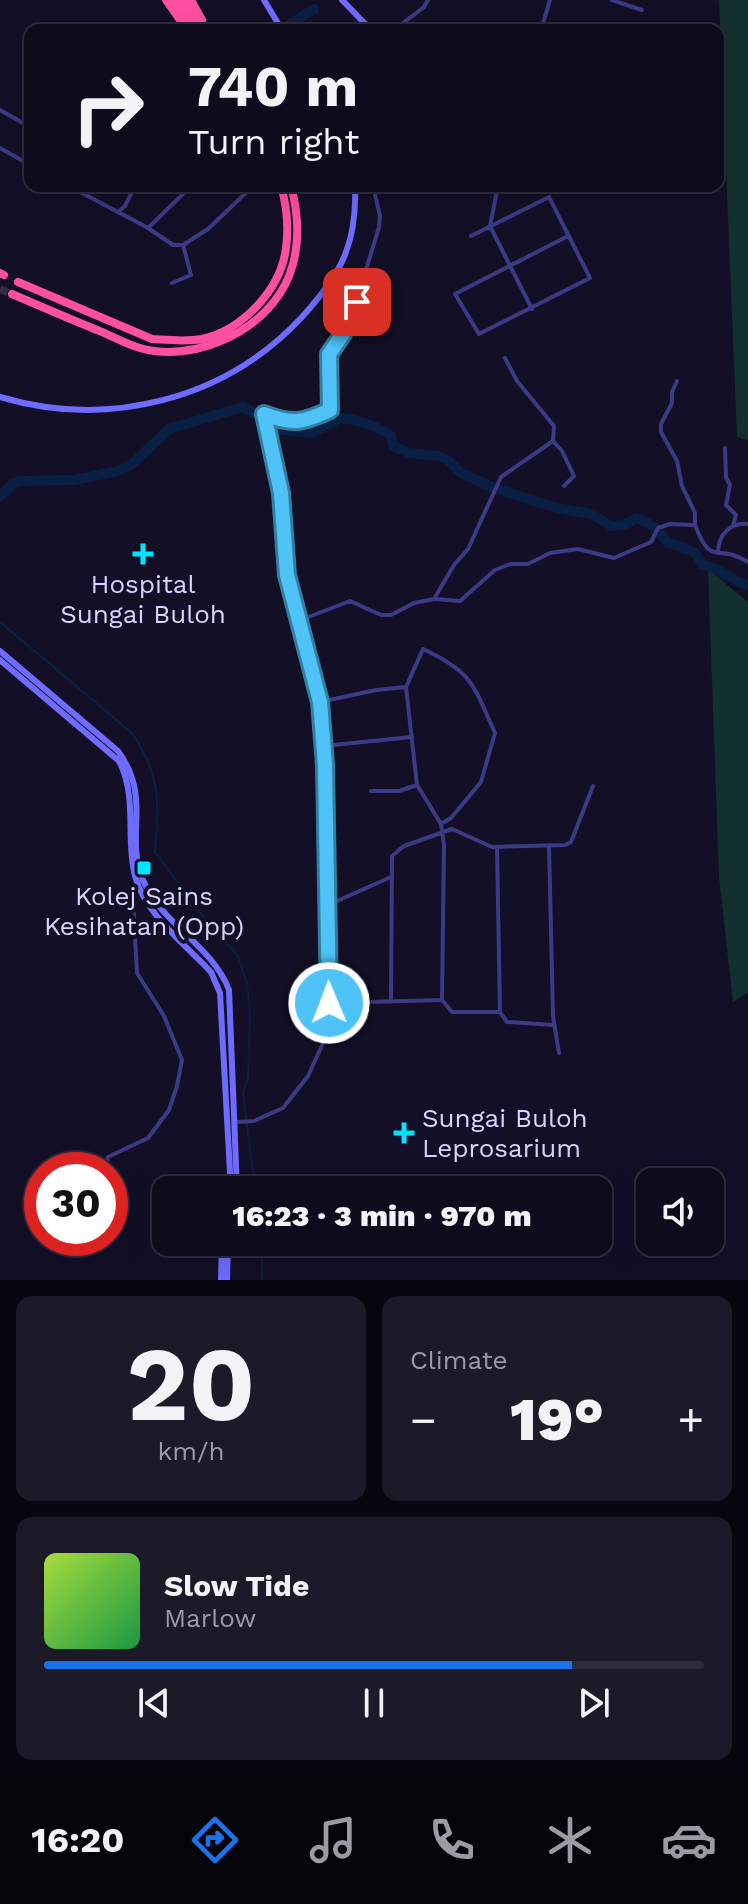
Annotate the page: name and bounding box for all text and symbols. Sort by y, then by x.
text: 740 m [188,54,358,120]
icon: right [56,56,160,160]
text: Turn right [188,121,359,163]
pin [323,268,391,336]
icon: arrive [335,280,379,324]
marker: Hospital Sungai Buloh [132,543,154,565]
place label: Hospital Sungai Buloh [60,569,226,629]
marker: Kolej Sains Kesihatan (Opp) [135,859,153,877]
place label: Kolej Sains Kesihatan (Opp) [44,881,244,941]
position arrow [287,961,371,1045]
place label: Sungai Buloh Leprosarium [422,1103,588,1163]
marker: Sungai Buloh Leprosarium [393,1122,415,1144]
speed limit sign: 30 [24,1152,128,1256]
map controls [636,1168,724,1256]
button: sound [636,1168,724,1256]
text: 16:23 · 3 min · 970 m [232,1198,532,1233]
text: 20 [127,1323,255,1445]
text: Climate [410,1345,508,1375]
text: 19° [510,1384,604,1455]
text: − [410,1394,437,1446]
text: + [677,1394,704,1446]
text: km/h [158,1436,224,1466]
text: Slow Tide [164,1568,309,1603]
text: Marlow [164,1603,256,1633]
icon: previous [132,1681,176,1725]
icon: pause [352,1681,396,1725]
icon: next [572,1681,616,1725]
icon: directions [187,1812,243,1868]
icon: music [305,1812,361,1868]
icon: phone [424,1812,480,1868]
icon: climate [542,1812,598,1868]
icon: car [661,1812,717,1868]
text: 16:20 [31,1819,124,1861]

